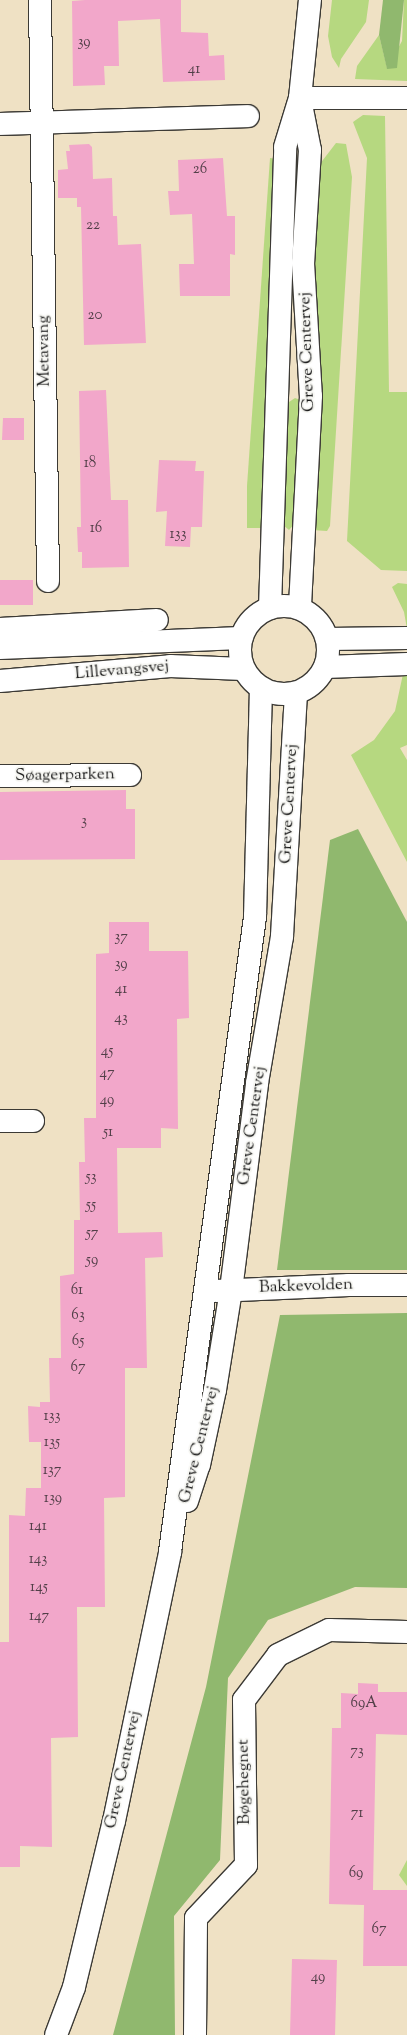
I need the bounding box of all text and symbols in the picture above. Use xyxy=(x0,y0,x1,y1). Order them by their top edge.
house number: 39 xyxy=(77,34,91,52)
house number: 41 xyxy=(188,61,200,79)
house number: 26 xyxy=(193,161,207,179)
house number: 22 xyxy=(86,217,100,235)
street label: Greve Centervej xyxy=(296,292,320,412)
house number: 20 xyxy=(88,307,102,325)
street label: Metavang xyxy=(34,315,56,387)
house number: 18 xyxy=(84,455,96,473)
house number: 16 xyxy=(90,520,102,538)
house number: 133 xyxy=(169,526,187,544)
street label: Lillevangsvej xyxy=(74,657,170,685)
street label: Greve Centervej xyxy=(277,744,303,864)
street label: Søagerparken xyxy=(15,765,115,787)
house number: 3 xyxy=(81,813,87,831)
house number: 37 xyxy=(114,929,128,947)
house number: 39 xyxy=(114,956,128,974)
house number: 41 xyxy=(115,981,127,999)
house number: 43 xyxy=(114,1010,128,1028)
house number: 45 xyxy=(101,1043,113,1061)
house number: 47 xyxy=(99,1065,115,1083)
street label: Greve Centervej xyxy=(235,1065,271,1187)
house number: 49 xyxy=(100,1092,114,1110)
house number: 51 xyxy=(103,1124,113,1142)
house number: 53 xyxy=(85,1169,97,1187)
house number: 55 xyxy=(86,1197,96,1215)
house number: 57 xyxy=(86,1225,98,1243)
house number: 59 xyxy=(86,1252,98,1270)
street label: Bakkevolden xyxy=(259,1275,353,1299)
house number: 61 xyxy=(71,1282,83,1300)
house number: 63 xyxy=(71,1307,85,1325)
house number: 65 xyxy=(72,1333,84,1351)
house number: 67 xyxy=(71,1359,85,1377)
street label: Greve Centervej xyxy=(176,1384,224,1506)
house number: 133 xyxy=(43,1408,61,1426)
house number: 135 xyxy=(44,1434,60,1452)
house number: 137 xyxy=(43,1462,61,1480)
house number: 139 xyxy=(44,1490,62,1508)
house number: 141 xyxy=(29,1518,47,1536)
house number: 143 xyxy=(29,1551,47,1569)
house number: 145 xyxy=(30,1579,48,1597)
house number: 147 xyxy=(29,1608,49,1626)
house number: 69A xyxy=(351,1695,377,1713)
street label: Greve Centervej xyxy=(102,1709,146,1831)
street label: Bøgehegnet xyxy=(234,1739,256,1825)
house number: 73 xyxy=(350,1743,364,1761)
house number: 71 xyxy=(351,1805,363,1823)
house number: 69 xyxy=(349,1865,363,1883)
house number: 67 xyxy=(372,1921,386,1939)
house number: 49 xyxy=(311,1969,325,1987)

